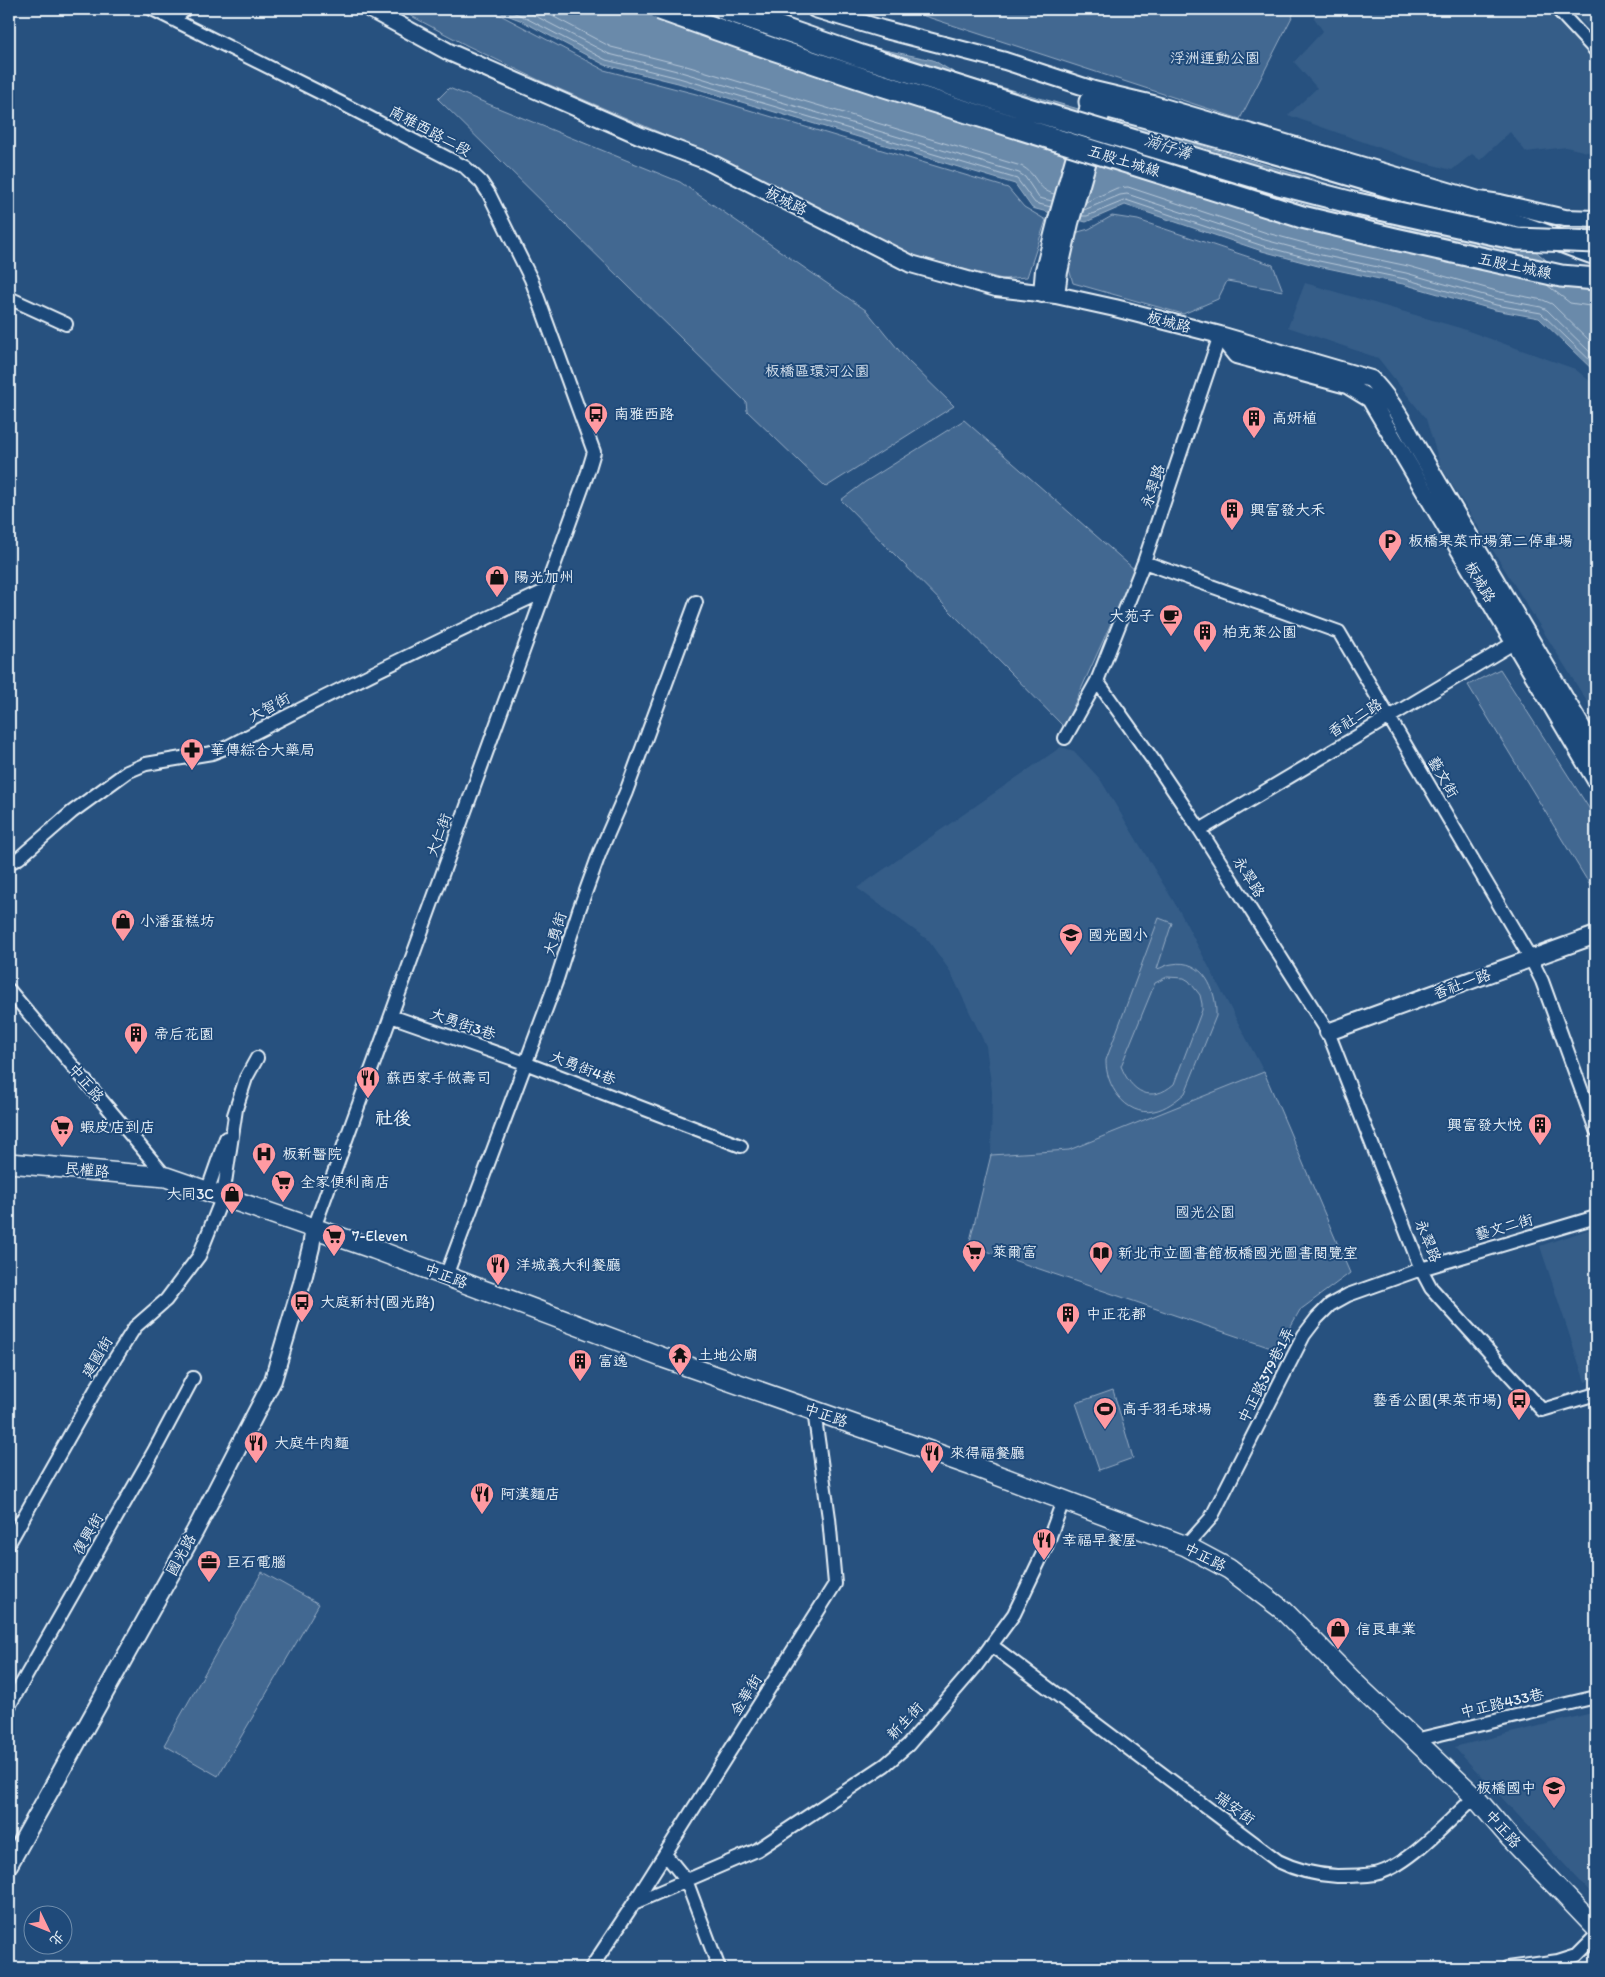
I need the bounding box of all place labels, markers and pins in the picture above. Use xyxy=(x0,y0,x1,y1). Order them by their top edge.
bus stop icon: 南雅西路 xyxy=(583,401,609,435)
place label: 南雅西路 xyxy=(614,405,674,423)
building icon: 高妍植 xyxy=(1241,405,1267,439)
place label: 高妍植 xyxy=(1272,409,1317,427)
building icon: 興富發大禾 xyxy=(1219,497,1245,531)
place label: 興富發大禾 xyxy=(1250,501,1325,519)
parking icon: 板橋果菜市場第二停車場 xyxy=(1377,528,1403,562)
place label: 板橋果菜市場第二停車場 xyxy=(1408,532,1573,550)
shop icon: 陽光加州 xyxy=(484,564,510,598)
place label: 陽光加州 xyxy=(514,568,574,586)
cafe icon: 大苑子 xyxy=(1158,603,1184,637)
place label: 大苑子 xyxy=(1109,607,1154,625)
building icon: 柏克萊公園 xyxy=(1192,619,1218,653)
place label: 柏克萊公園 xyxy=(1222,623,1297,641)
pharmacy icon: 華傳綜合大藥局 xyxy=(179,737,205,771)
place label: 華傳綜合大藥局 xyxy=(210,741,315,759)
shop icon: 小潘蛋糕坊 xyxy=(110,908,136,942)
place label: 小潘蛋糕坊 xyxy=(140,912,215,930)
school or university icon: 國光國小 xyxy=(1058,922,1084,956)
place label: 國光國小 xyxy=(1088,926,1148,944)
building icon: 帝后花園 xyxy=(123,1021,149,1055)
place label: 帝后花園 xyxy=(154,1025,214,1043)
restaurant icon: 蘇西家手做壽司 xyxy=(355,1065,381,1099)
place label: 蘇西家手做壽司 xyxy=(386,1069,491,1087)
building icon: 興富發大悦 xyxy=(1527,1112,1553,1146)
supermarket icon: 蝦皮店到店 xyxy=(49,1114,75,1148)
place label: 興富發大悦 xyxy=(1447,1116,1522,1134)
place label: 蝦皮店到店 xyxy=(80,1118,155,1136)
hospital icon: 板新醫院 xyxy=(251,1141,277,1175)
place label: 板新醫院 xyxy=(282,1145,342,1163)
supermarket icon: 全家便利商店 xyxy=(270,1169,296,1203)
place label: 全家便利商店 xyxy=(300,1173,390,1191)
shop icon: 大同3C xyxy=(219,1181,245,1215)
place label: 大同3C xyxy=(166,1185,214,1203)
supermarket icon: 7-Eleven xyxy=(321,1223,347,1257)
place label: 7-Eleven xyxy=(352,1227,408,1245)
supermarket icon: 萊爾富 xyxy=(961,1239,987,1273)
library icon: 新北市立圖書館板橋國光圖書閱覽室 xyxy=(1088,1240,1114,1274)
place label: 萊爾富 xyxy=(992,1243,1037,1261)
place label: 新北市立圖書館板橋國光圖書閱覽室 xyxy=(1118,1244,1358,1262)
restaurant icon: 洋城義大利餐廳 xyxy=(485,1252,511,1286)
place label: 洋城義大利餐廳 xyxy=(516,1256,621,1274)
bus stop icon: 大庭新村(國光路) xyxy=(289,1289,315,1323)
place label: 大庭新村(國光路) xyxy=(320,1293,435,1311)
building icon: 中正花都 xyxy=(1055,1301,1081,1335)
place label: 中正花都 xyxy=(1086,1305,1146,1323)
temple icon: 土地公廟 xyxy=(667,1342,693,1376)
place label: 土地公廟 xyxy=(698,1346,758,1364)
building icon: 富逸 xyxy=(567,1348,593,1382)
place label: 富逸 xyxy=(598,1352,628,1370)
bus stop icon: 藝香公園(果菜市場) xyxy=(1506,1387,1532,1421)
place label: 藝香公園(果菜市場) xyxy=(1372,1391,1502,1409)
sports icon: 高手羽毛球場 xyxy=(1092,1396,1118,1430)
place label: 高手羽毛球場 xyxy=(1122,1400,1212,1418)
restaurant icon: 大庭牛肉麵 xyxy=(243,1430,269,1464)
place label: 大庭牛肉麵 xyxy=(274,1434,349,1452)
restaurant icon: 來得福餐廳 xyxy=(919,1440,945,1474)
place label: 來得福餐廳 xyxy=(950,1444,1025,1462)
restaurant icon: 阿漢麵店 xyxy=(469,1481,495,1515)
place label: 阿漢麵店 xyxy=(500,1485,560,1503)
restaurant icon: 幸福早餐屋 xyxy=(1031,1527,1057,1561)
place label: 幸福早餐屋 xyxy=(1062,1531,1137,1549)
office icon: 巨石電腦 xyxy=(196,1549,222,1583)
place label: 巨石電腦 xyxy=(226,1553,286,1571)
shop icon: 信良車業 xyxy=(1325,1616,1351,1650)
place label: 信良車業 xyxy=(1356,1620,1416,1638)
school or university icon: 板橋國中 xyxy=(1541,1775,1567,1809)
place label: 板橋國中 xyxy=(1476,1779,1536,1797)

